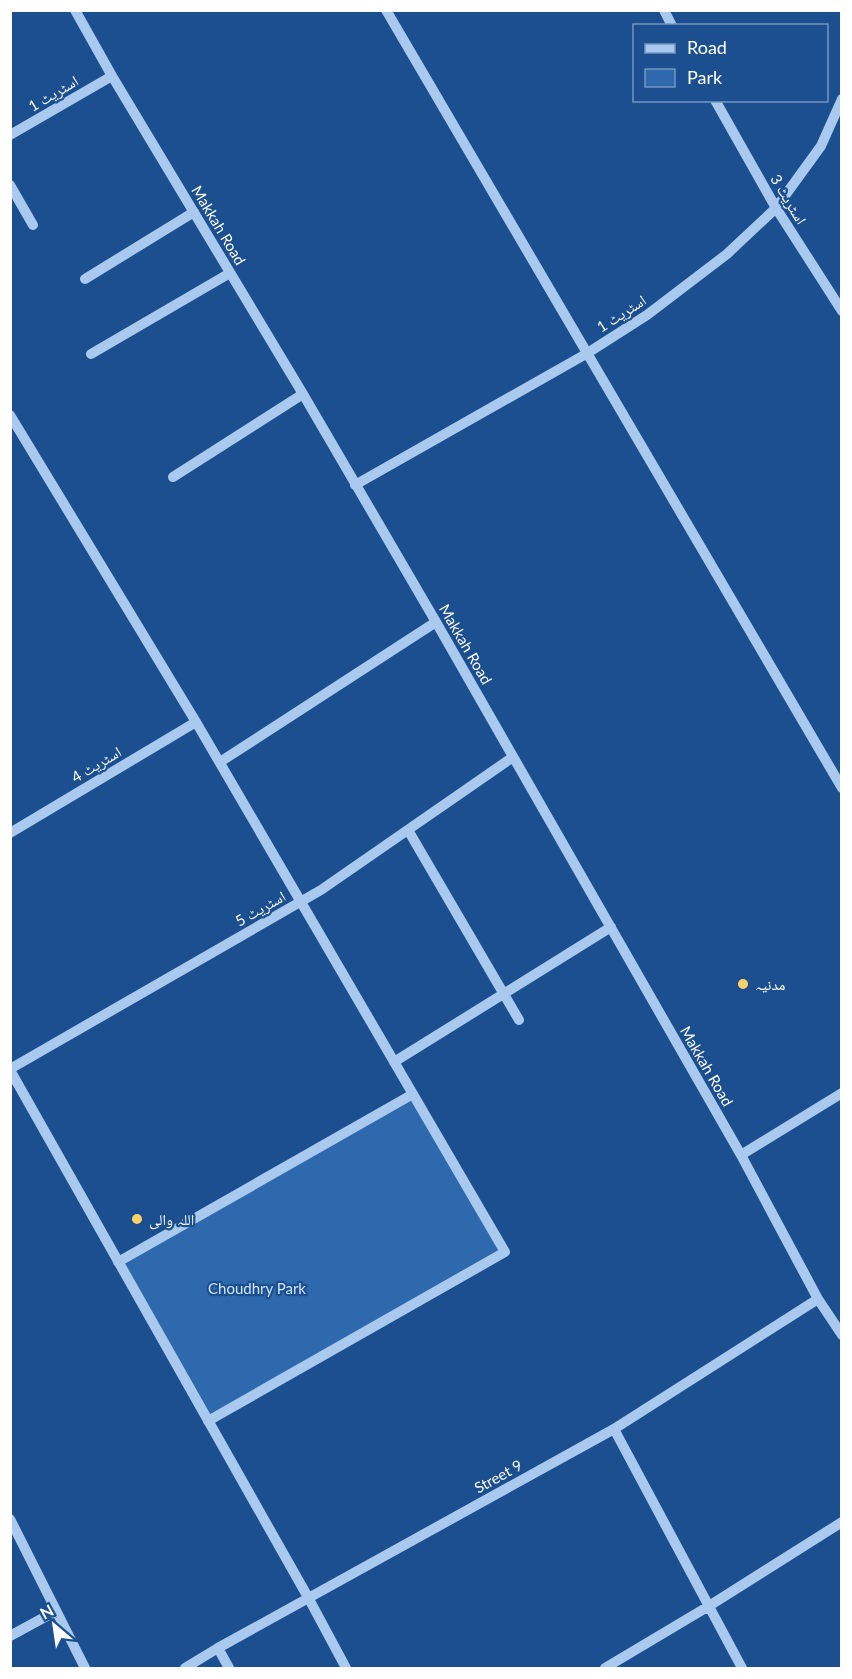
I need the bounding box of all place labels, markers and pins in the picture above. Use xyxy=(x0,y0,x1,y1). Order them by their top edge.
place label: مدنیہ xyxy=(755,975,786,993)
marker: مدنیہ xyxy=(736,977,750,991)
place label: اللہ والی xyxy=(149,1210,194,1230)
marker: اللہ والی xyxy=(130,1212,144,1226)

